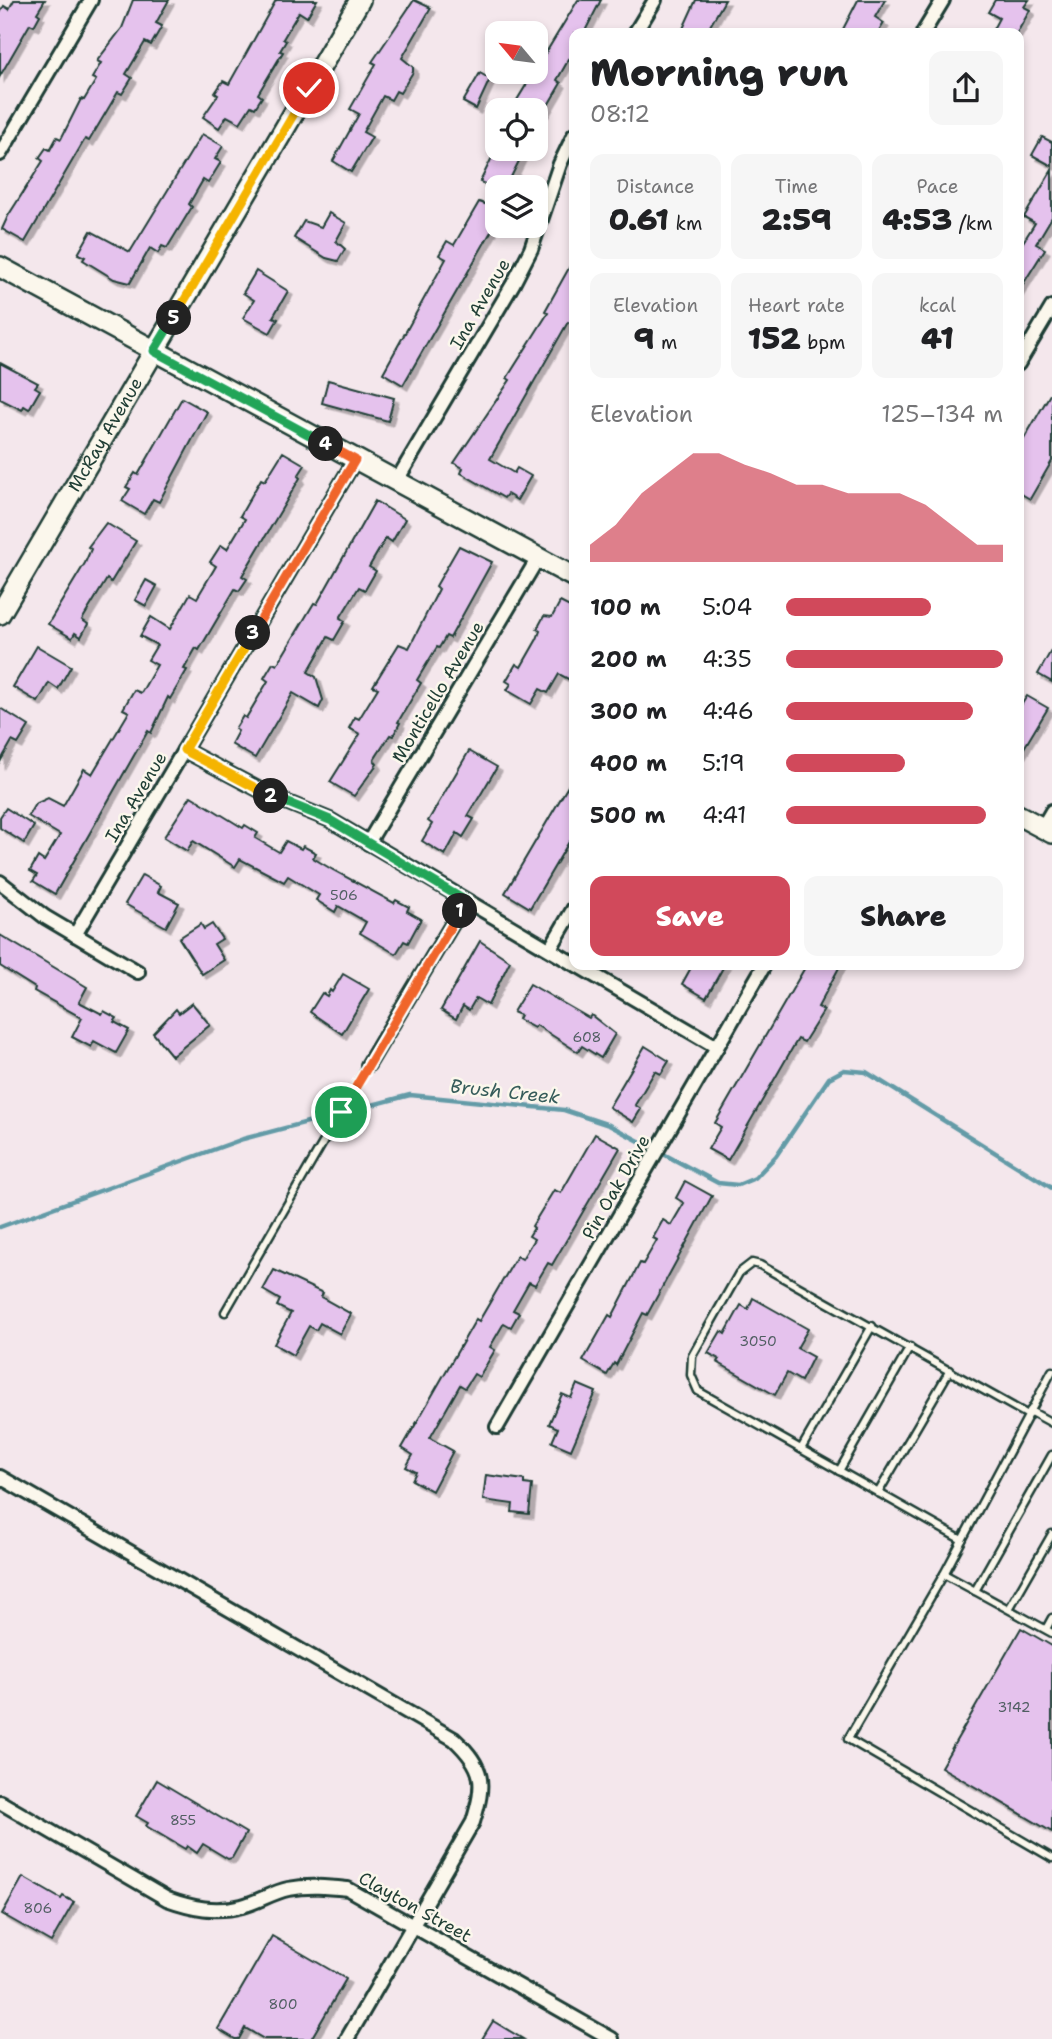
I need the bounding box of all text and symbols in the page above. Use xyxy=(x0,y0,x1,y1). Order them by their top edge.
north arrow xyxy=(485,21,548,84)
map controls xyxy=(485,21,548,238)
text: Morning run xyxy=(590,47,848,98)
button: share xyxy=(929,51,1003,125)
pin xyxy=(279,58,339,118)
icon: check xyxy=(290,69,328,107)
button: locate xyxy=(485,98,548,161)
text: 08:12 xyxy=(590,99,650,129)
text: Distance xyxy=(617,174,694,199)
text: Time xyxy=(775,174,818,199)
text: Pace xyxy=(917,174,958,199)
button: layers xyxy=(485,175,548,238)
text: 0.61 xyxy=(609,199,669,240)
text: 2:59 xyxy=(761,199,832,240)
text: 4:53 xyxy=(882,199,952,240)
text: km xyxy=(669,211,702,236)
text: /km xyxy=(952,211,993,236)
street label: Ina Avenue xyxy=(444,254,516,354)
text: Elevation xyxy=(613,293,698,318)
text: Heart rate xyxy=(748,293,845,318)
text: kcal xyxy=(919,293,956,318)
pin: 5 xyxy=(156,300,192,336)
text: 5 xyxy=(168,305,179,330)
text: 9 xyxy=(634,318,655,359)
text: 152 xyxy=(748,318,801,359)
text: 41 xyxy=(921,318,954,359)
text: m xyxy=(655,330,677,355)
text: bpm xyxy=(801,330,845,355)
street label: McRay Avenue xyxy=(62,373,148,496)
text: Elevation xyxy=(590,399,693,429)
text: 125–134 m xyxy=(881,399,1003,429)
pin: 4 xyxy=(308,426,344,462)
text: 4 xyxy=(319,431,332,456)
text: 100 m xyxy=(590,592,661,622)
text: 5:04 xyxy=(702,592,752,622)
pin: 3 xyxy=(236,616,270,650)
street label: Monticello Avenue xyxy=(386,617,490,767)
text: 3 xyxy=(246,620,259,645)
text: 200 m xyxy=(590,644,667,674)
text: 4:35 xyxy=(702,644,752,674)
text: 300 m xyxy=(590,696,667,726)
text: 4:46 xyxy=(702,696,754,726)
street label: Ina Avenue xyxy=(100,747,172,847)
text: 400 m xyxy=(590,748,667,778)
text: 5:19 xyxy=(702,748,745,778)
pin: 2 xyxy=(254,778,288,814)
text: 2 xyxy=(264,783,277,808)
text: 500 m xyxy=(590,800,665,830)
text: 4:41 xyxy=(702,800,747,830)
button: Save xyxy=(590,876,790,956)
button: Share xyxy=(804,876,1003,956)
house number: 506 xyxy=(330,886,358,904)
pin: 1 xyxy=(442,894,477,928)
text: 1 xyxy=(455,898,464,923)
house number: 608 xyxy=(573,1028,601,1046)
water label: Brush Creek xyxy=(449,1073,561,1110)
pin xyxy=(311,1082,371,1142)
icon: arrive xyxy=(322,1093,360,1131)
street label: Pin Oak Drive xyxy=(576,1130,656,1244)
house number: 3050 xyxy=(739,1332,777,1350)
house number: 3142 xyxy=(998,1698,1030,1716)
house number: 855 xyxy=(170,1811,196,1829)
street label: Clayton Street xyxy=(354,1866,476,1948)
house number: 806 xyxy=(24,1899,52,1917)
house number: 800 xyxy=(268,1995,298,2013)

